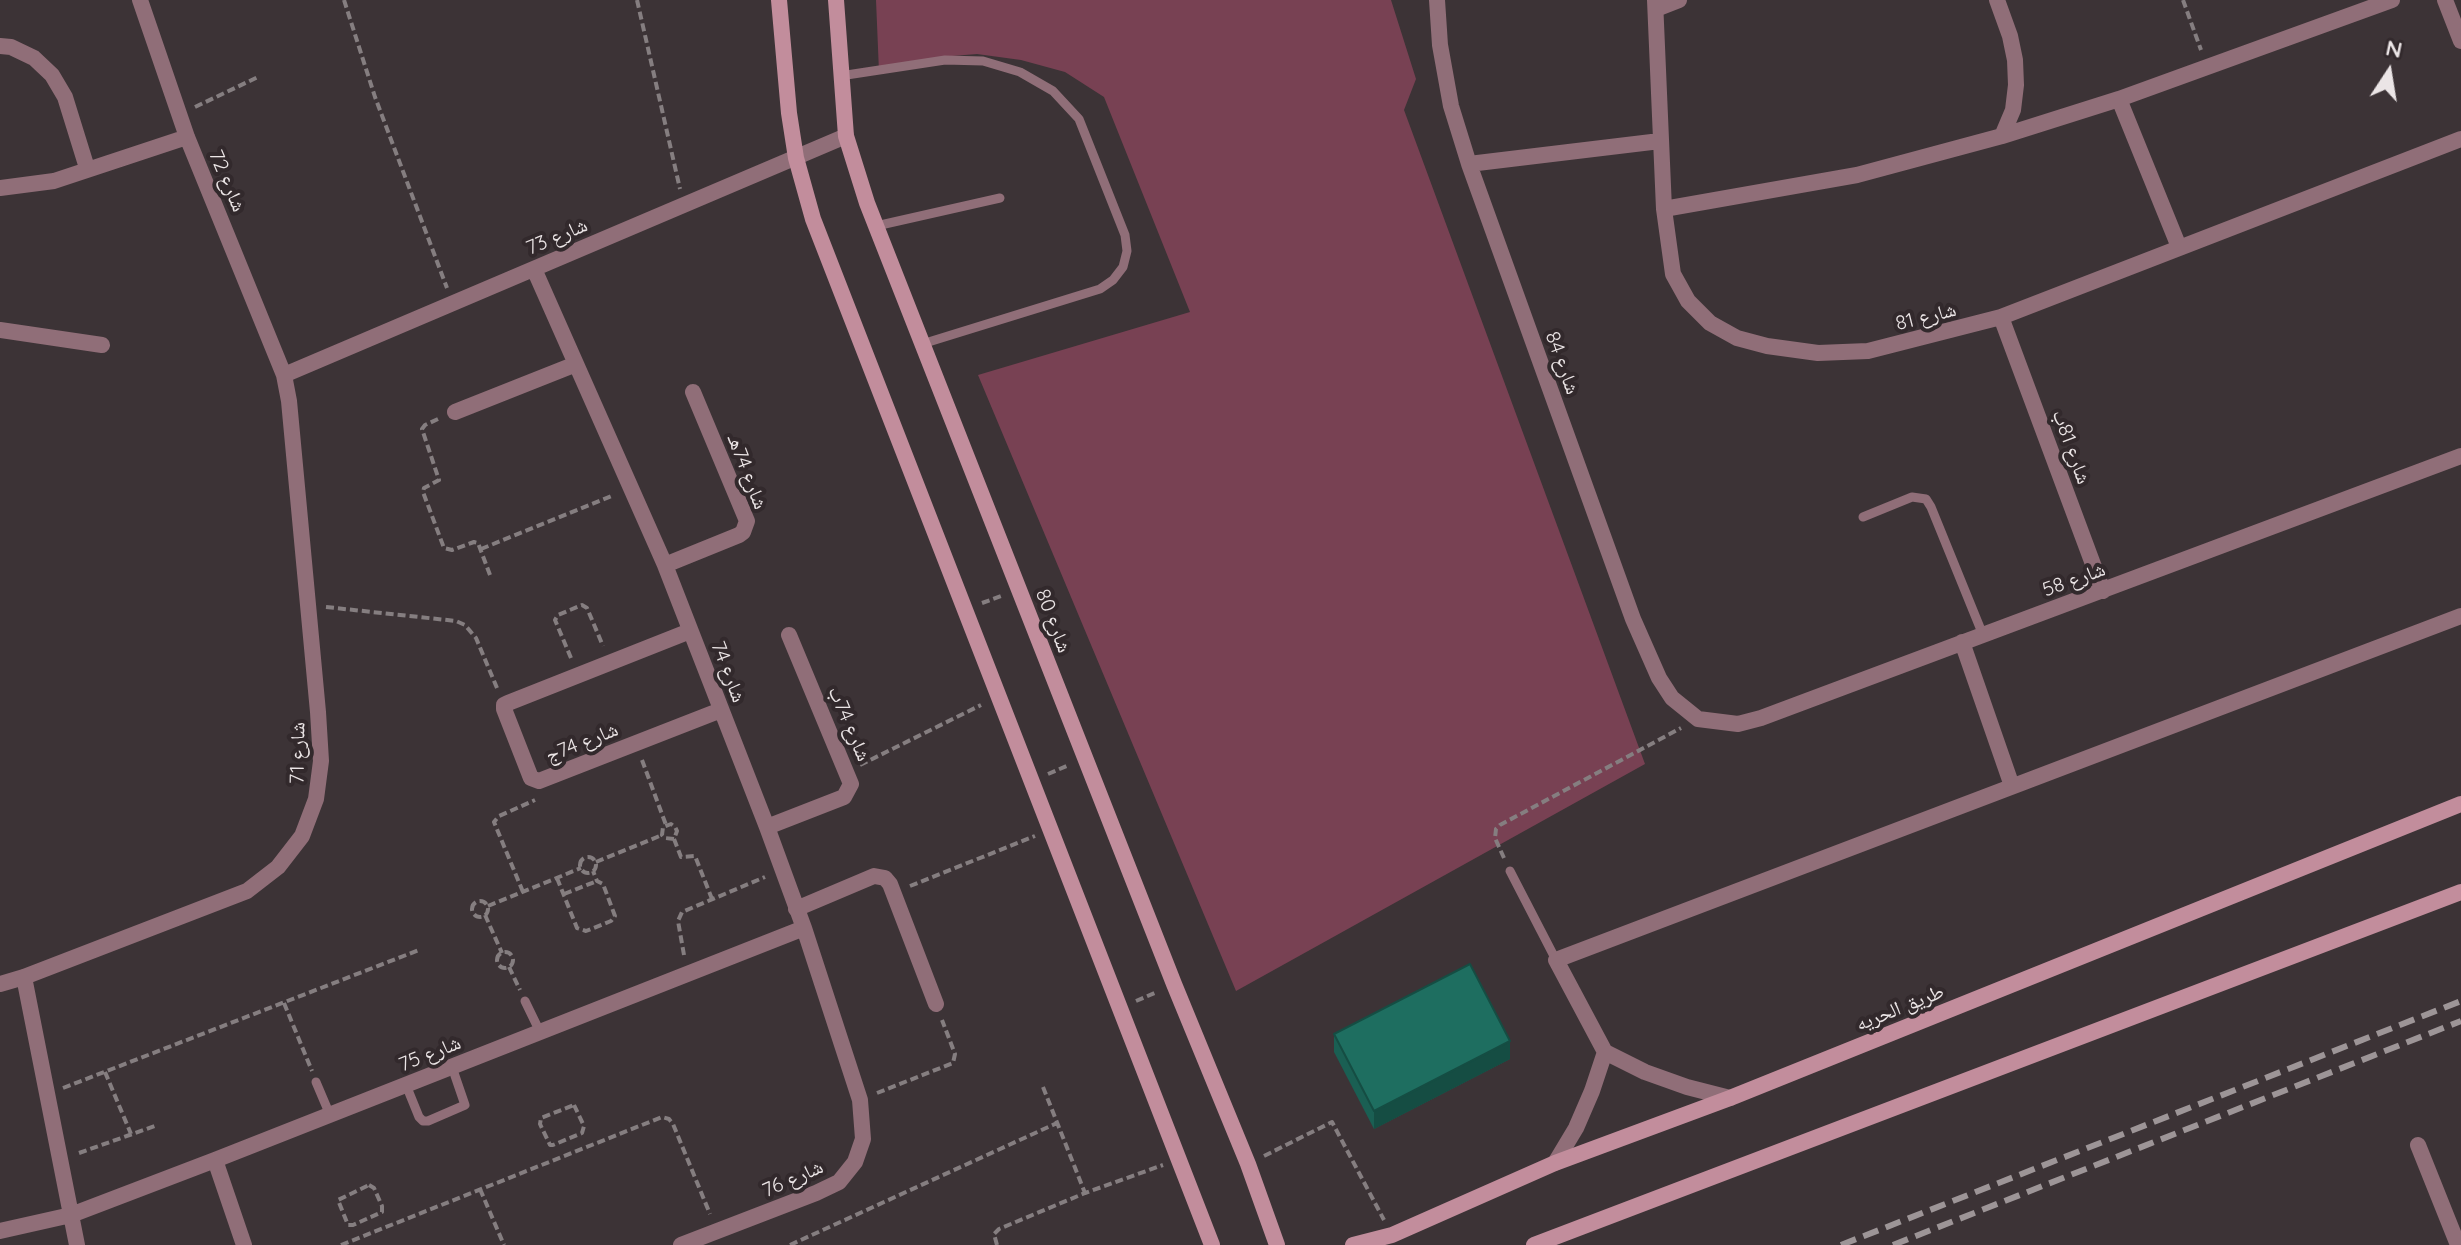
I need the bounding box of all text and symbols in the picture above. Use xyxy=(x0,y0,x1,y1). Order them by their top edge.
north arrow xyxy=(2349,32,2429,112)
text: N xyxy=(2383,33,2405,64)
street label: شارع 72 xyxy=(203,146,251,216)
street label: شارع 73 xyxy=(523,213,591,261)
street label: شارع 81 xyxy=(1893,298,1959,336)
street label: شارع 84 xyxy=(1540,328,1584,398)
street label: شارع 81ب xyxy=(2047,407,2095,487)
street label: شارع 74هـ xyxy=(722,431,772,513)
street label: شارع 58 xyxy=(2039,558,2109,602)
street label: شارع 80 xyxy=(1030,586,1076,656)
street label: شارع 74 xyxy=(705,638,751,706)
street label: شارع 74ب xyxy=(823,683,875,765)
street label: شارع 74ج xyxy=(542,718,622,768)
street label: شارع 71 xyxy=(285,722,311,784)
street label: طريق الحريه xyxy=(1853,980,1947,1036)
street label: شارع 75 xyxy=(396,1031,464,1077)
street label: شارع 76 xyxy=(759,1155,827,1203)

